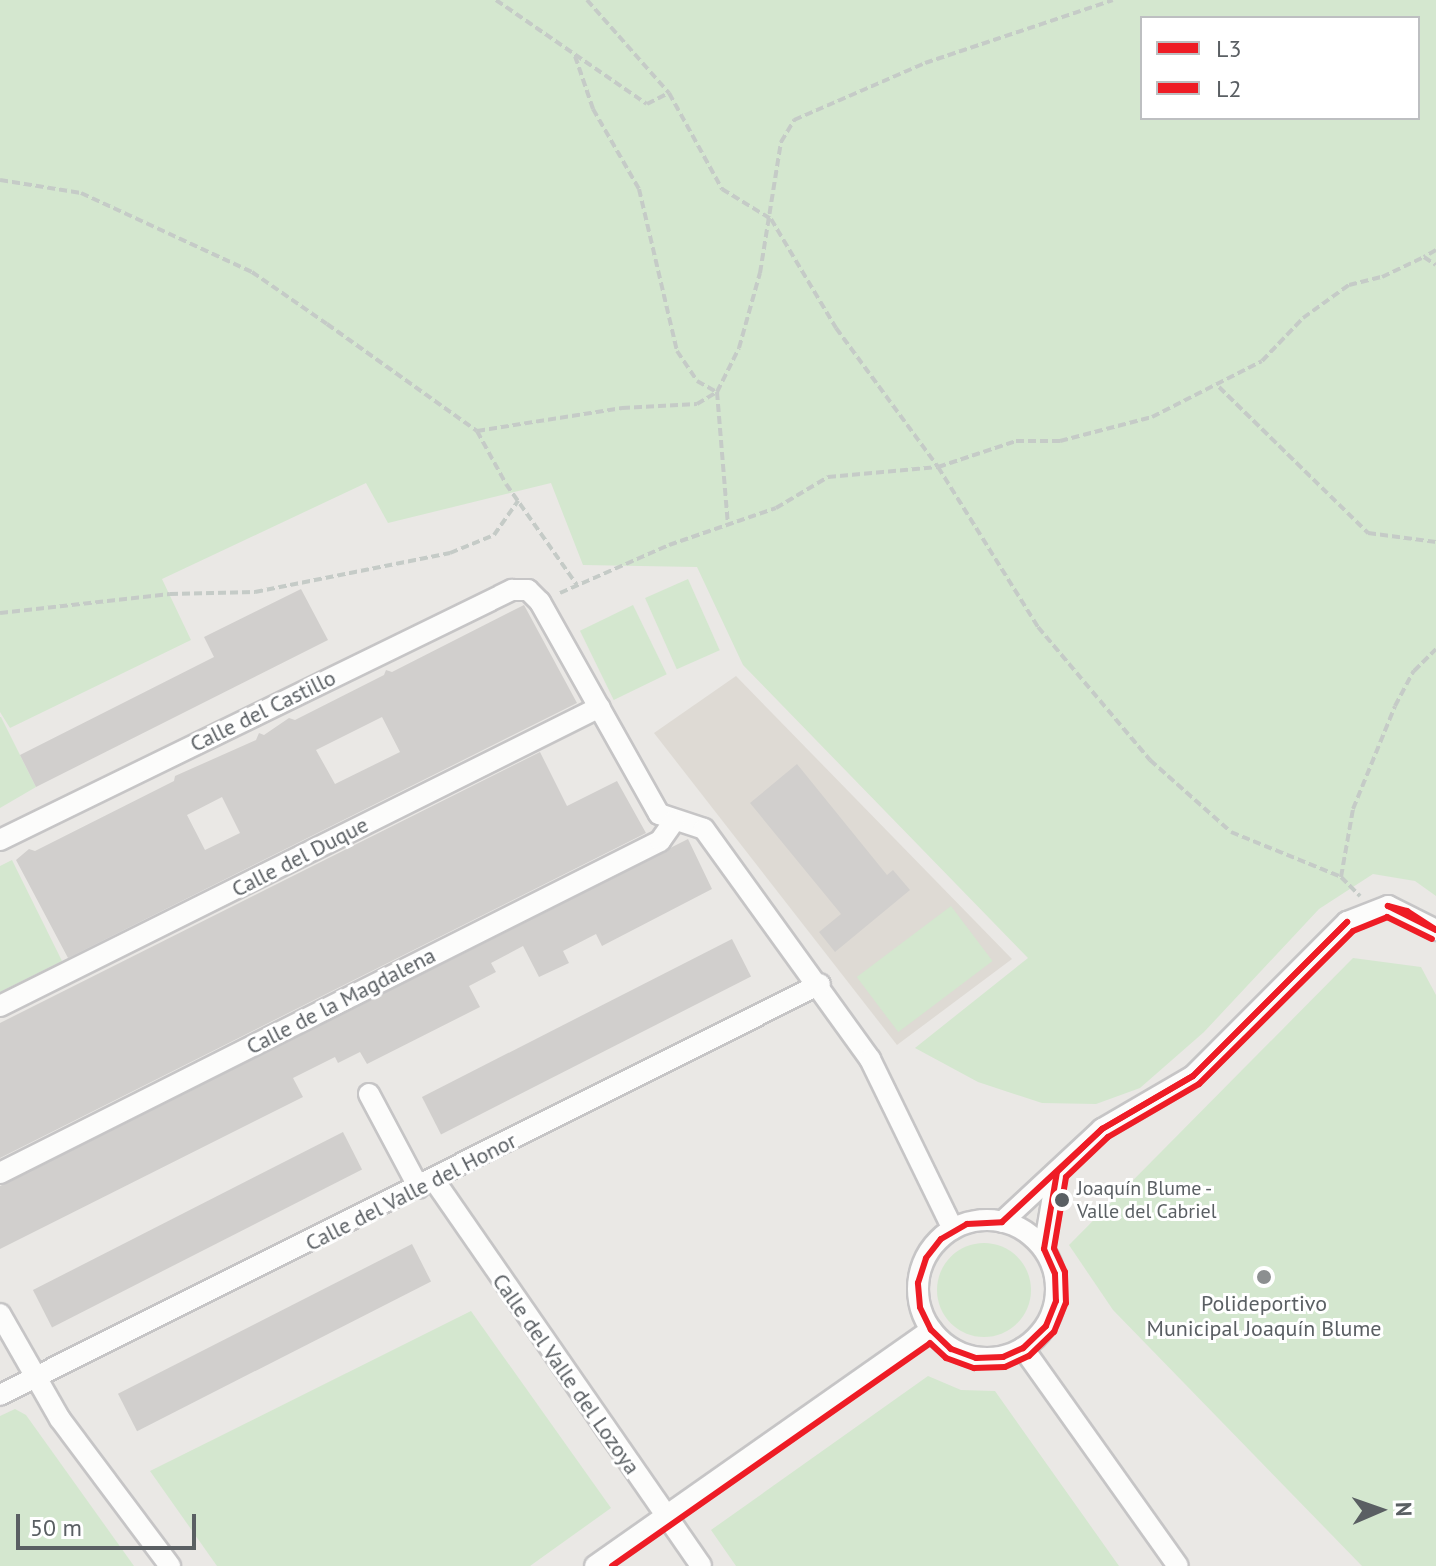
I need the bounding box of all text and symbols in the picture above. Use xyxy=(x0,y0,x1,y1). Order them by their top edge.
legend xyxy=(1140,16,1420,120)
text: L3 xyxy=(1216,33,1242,64)
text: L2 xyxy=(1216,73,1242,104)
street label: Calle del Castillo xyxy=(186,664,340,758)
street label: Calle del Duque xyxy=(227,811,373,903)
street label: Calle de la Magdalena xyxy=(242,942,440,1060)
street label: Calle del Valle del Honor xyxy=(301,1127,521,1257)
place label: Joaquín Blume - Valle del Cabriel xyxy=(1077,1176,1217,1223)
marker: Joaquín Blume - Valle del Cabriel xyxy=(1054,1192,1070,1208)
street label: Calle del Valle del Lozoya xyxy=(486,1268,646,1480)
marker: Polideportivo Municipal Joaquín Blume xyxy=(1255,1268,1273,1286)
place label: Polideportivo Municipal Joaquín Blume xyxy=(1147,1290,1381,1342)
north arrow xyxy=(1340,1470,1420,1550)
scale bar xyxy=(20,1498,200,1548)
text: N xyxy=(1390,1501,1418,1517)
text: 50 m xyxy=(30,1512,82,1543)

